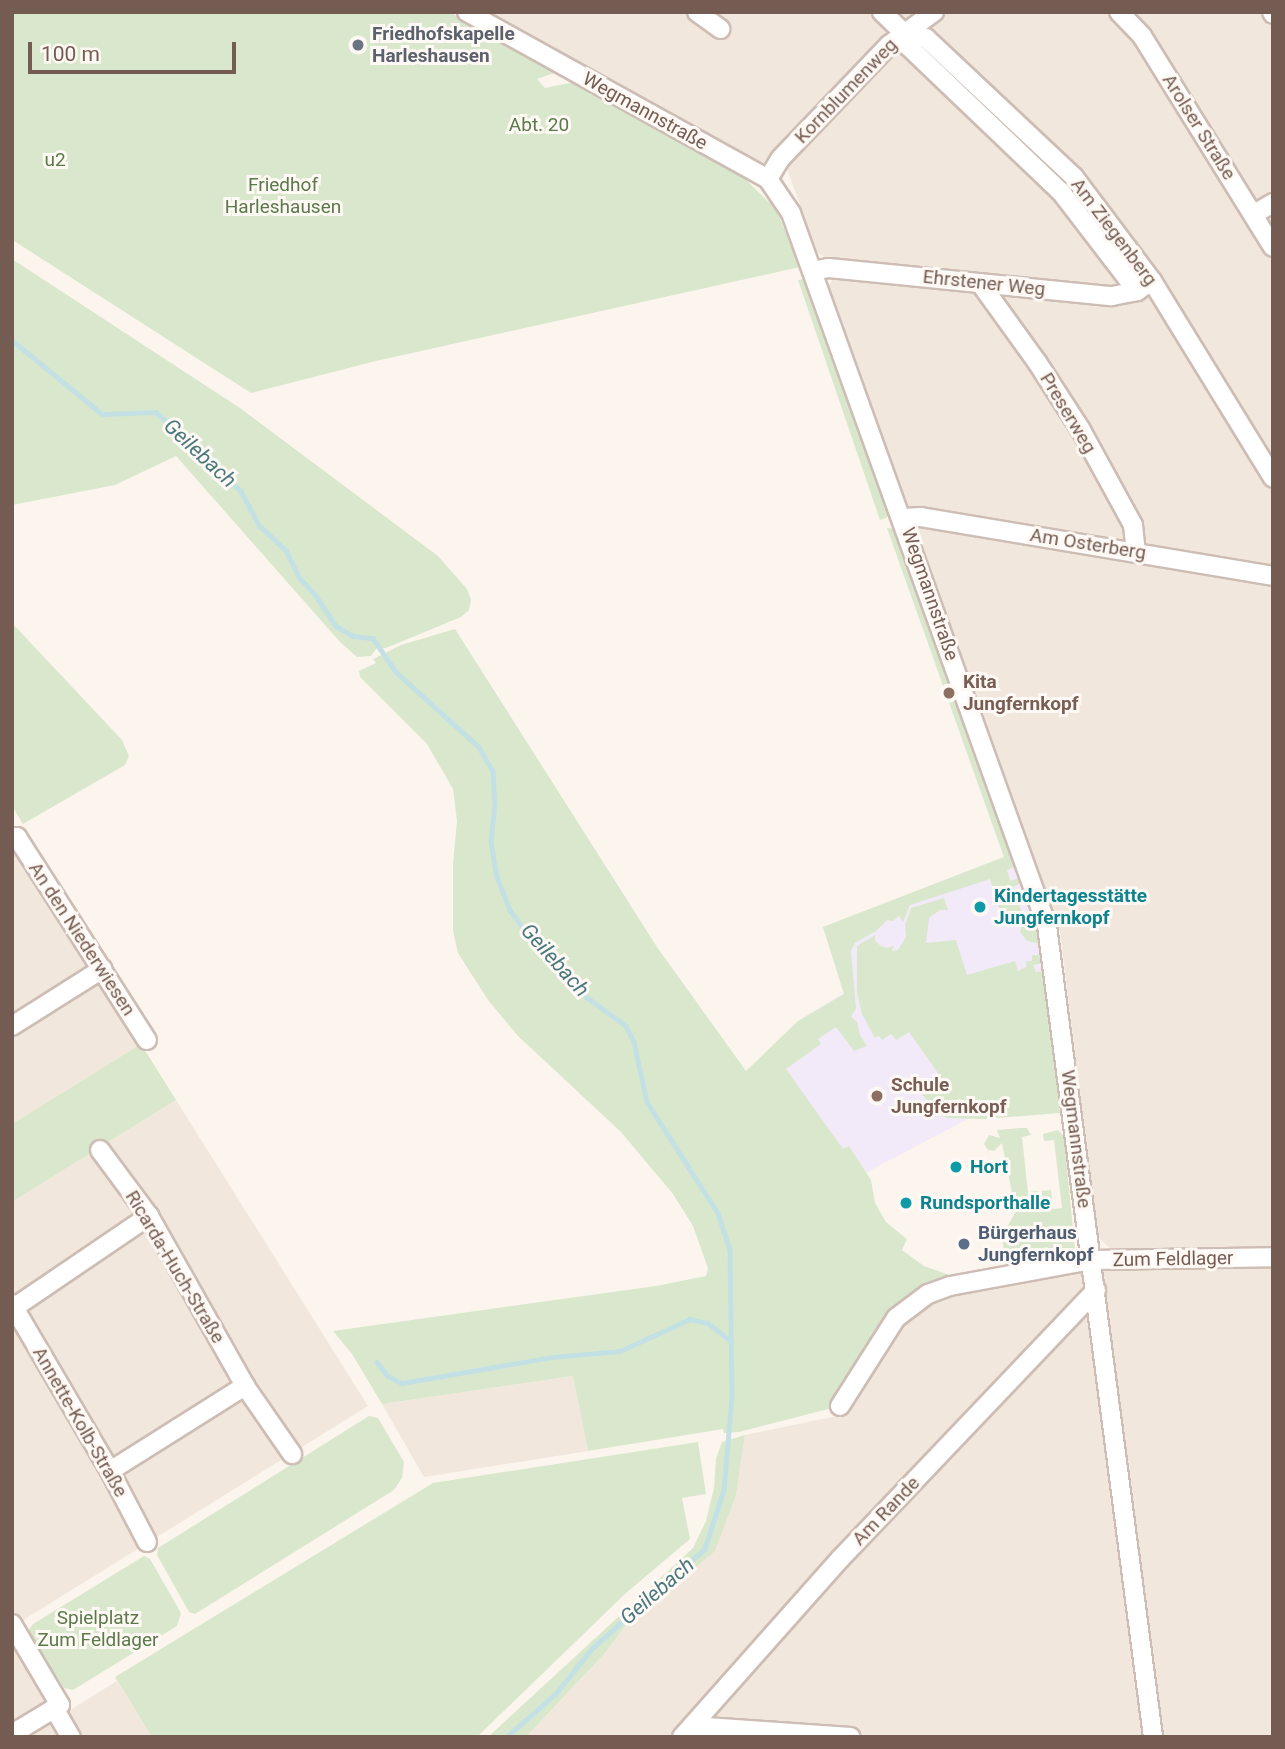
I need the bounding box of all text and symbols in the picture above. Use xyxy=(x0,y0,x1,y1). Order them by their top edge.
place label: Friedhofskapelle Harleshausen xyxy=(372,23,515,67)
scale bar xyxy=(32,28,240,72)
street label: Kornblumenweg xyxy=(790,34,902,148)
marker: Friedhofskapelle Harleshausen xyxy=(350,37,366,53)
text: 100 m xyxy=(41,42,100,66)
street label: Wegmannstraße xyxy=(579,67,711,155)
street label: Arolser Straße xyxy=(1157,70,1241,184)
park label: Abt. 20 xyxy=(509,114,569,136)
park label: u2 xyxy=(44,149,66,171)
park label: Friedhof Harleshausen xyxy=(225,174,341,218)
street label: Am Ziegenberg xyxy=(1066,174,1162,290)
street label: Ehrstener Weg xyxy=(922,265,1046,301)
street label: Preserweg xyxy=(1035,369,1101,457)
water label: Geilebach xyxy=(159,413,241,493)
street label: Am Osterberg xyxy=(1028,524,1148,564)
street label: Wegmannstraße xyxy=(897,525,963,663)
place label: Kita Jungfernkopf xyxy=(963,671,1079,715)
marker: Kita Jungfernkopf xyxy=(941,685,957,701)
street label: An den Niederwiesen xyxy=(24,858,140,1020)
place label: Kindertagesstätte Jungfernkopf xyxy=(994,885,1147,929)
marker: Kindertagesstätte Jungfernkopf xyxy=(972,899,988,915)
water label: Geilebach xyxy=(516,918,594,1002)
street label: Wegmannstraße xyxy=(1056,1069,1096,1209)
place label: Schule Jungfernkopf xyxy=(891,1074,1007,1118)
marker: Schule Jungfernkopf xyxy=(869,1088,885,1104)
place label: Hort xyxy=(970,1156,1008,1178)
marker: Hort xyxy=(948,1159,964,1175)
street label: Ricarda-Huch-Straße xyxy=(120,1186,230,1348)
place label: Rundsporthalle xyxy=(920,1192,1050,1214)
marker: Rundsporthalle xyxy=(898,1195,914,1211)
place label: Bürgerhaus Jungfernkopf xyxy=(978,1222,1094,1266)
marker: Bürgerhaus Jungfernkopf xyxy=(956,1236,972,1252)
street label: Zum Feldlager xyxy=(1112,1247,1234,1271)
street label: Annette-Kolb-Straße xyxy=(28,1343,132,1501)
street label: Am Rande xyxy=(848,1472,924,1550)
water label: Geilebach xyxy=(615,1552,699,1630)
park label: Spielplatz Zum Feldlager xyxy=(38,1607,158,1651)

